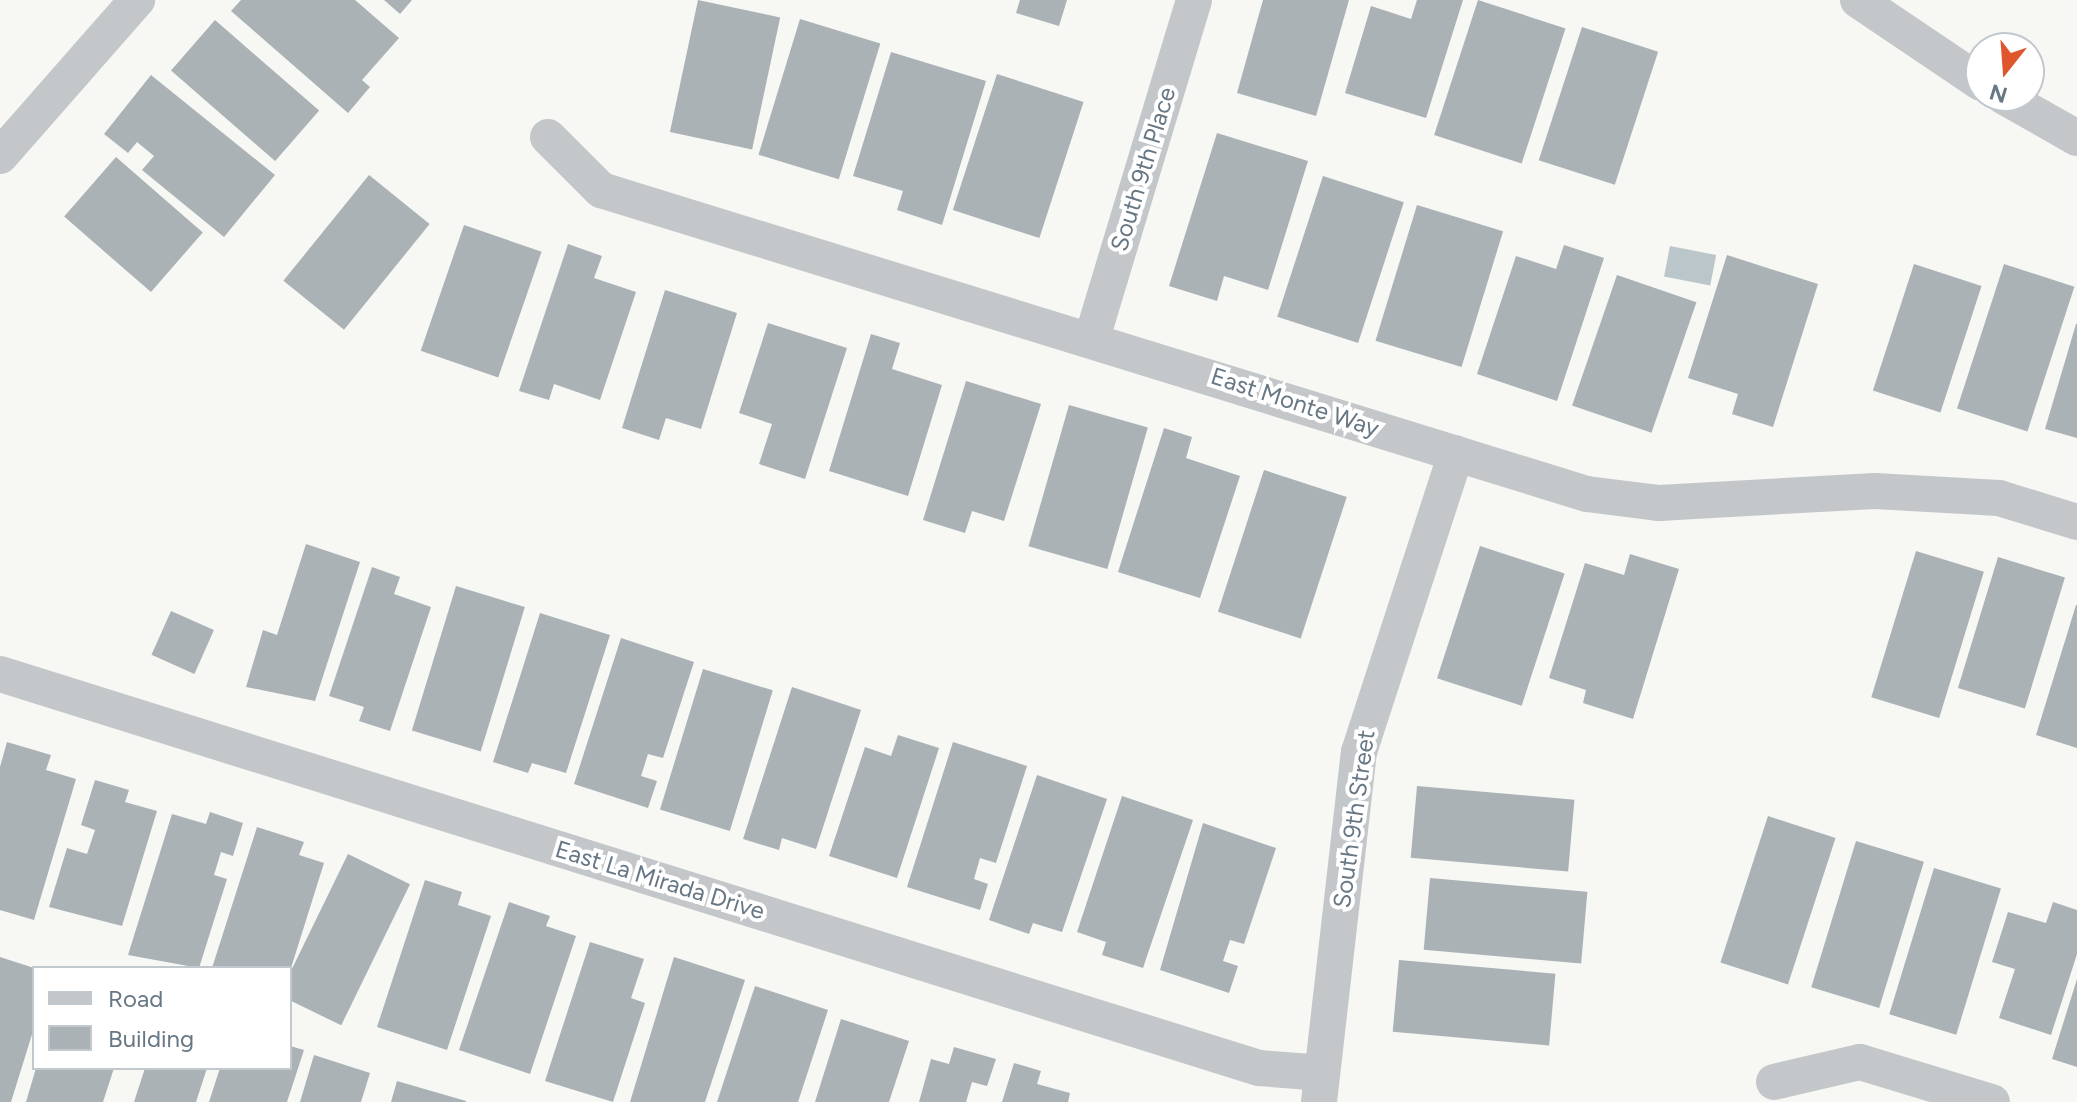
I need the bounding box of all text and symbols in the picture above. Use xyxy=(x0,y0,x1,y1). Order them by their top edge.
north arrow xyxy=(1965,32,2045,112)
text: N xyxy=(1986,78,2011,109)
street label: South 9th Place xyxy=(1104,84,1182,254)
street label: East Monte Way xyxy=(1207,361,1383,443)
street label: South 9th Street xyxy=(1327,728,1381,910)
street label: East La Mirada Drive xyxy=(552,834,768,926)
legend xyxy=(32,966,292,1070)
text: Road xyxy=(108,984,163,1013)
text: Building xyxy=(108,1024,194,1053)

